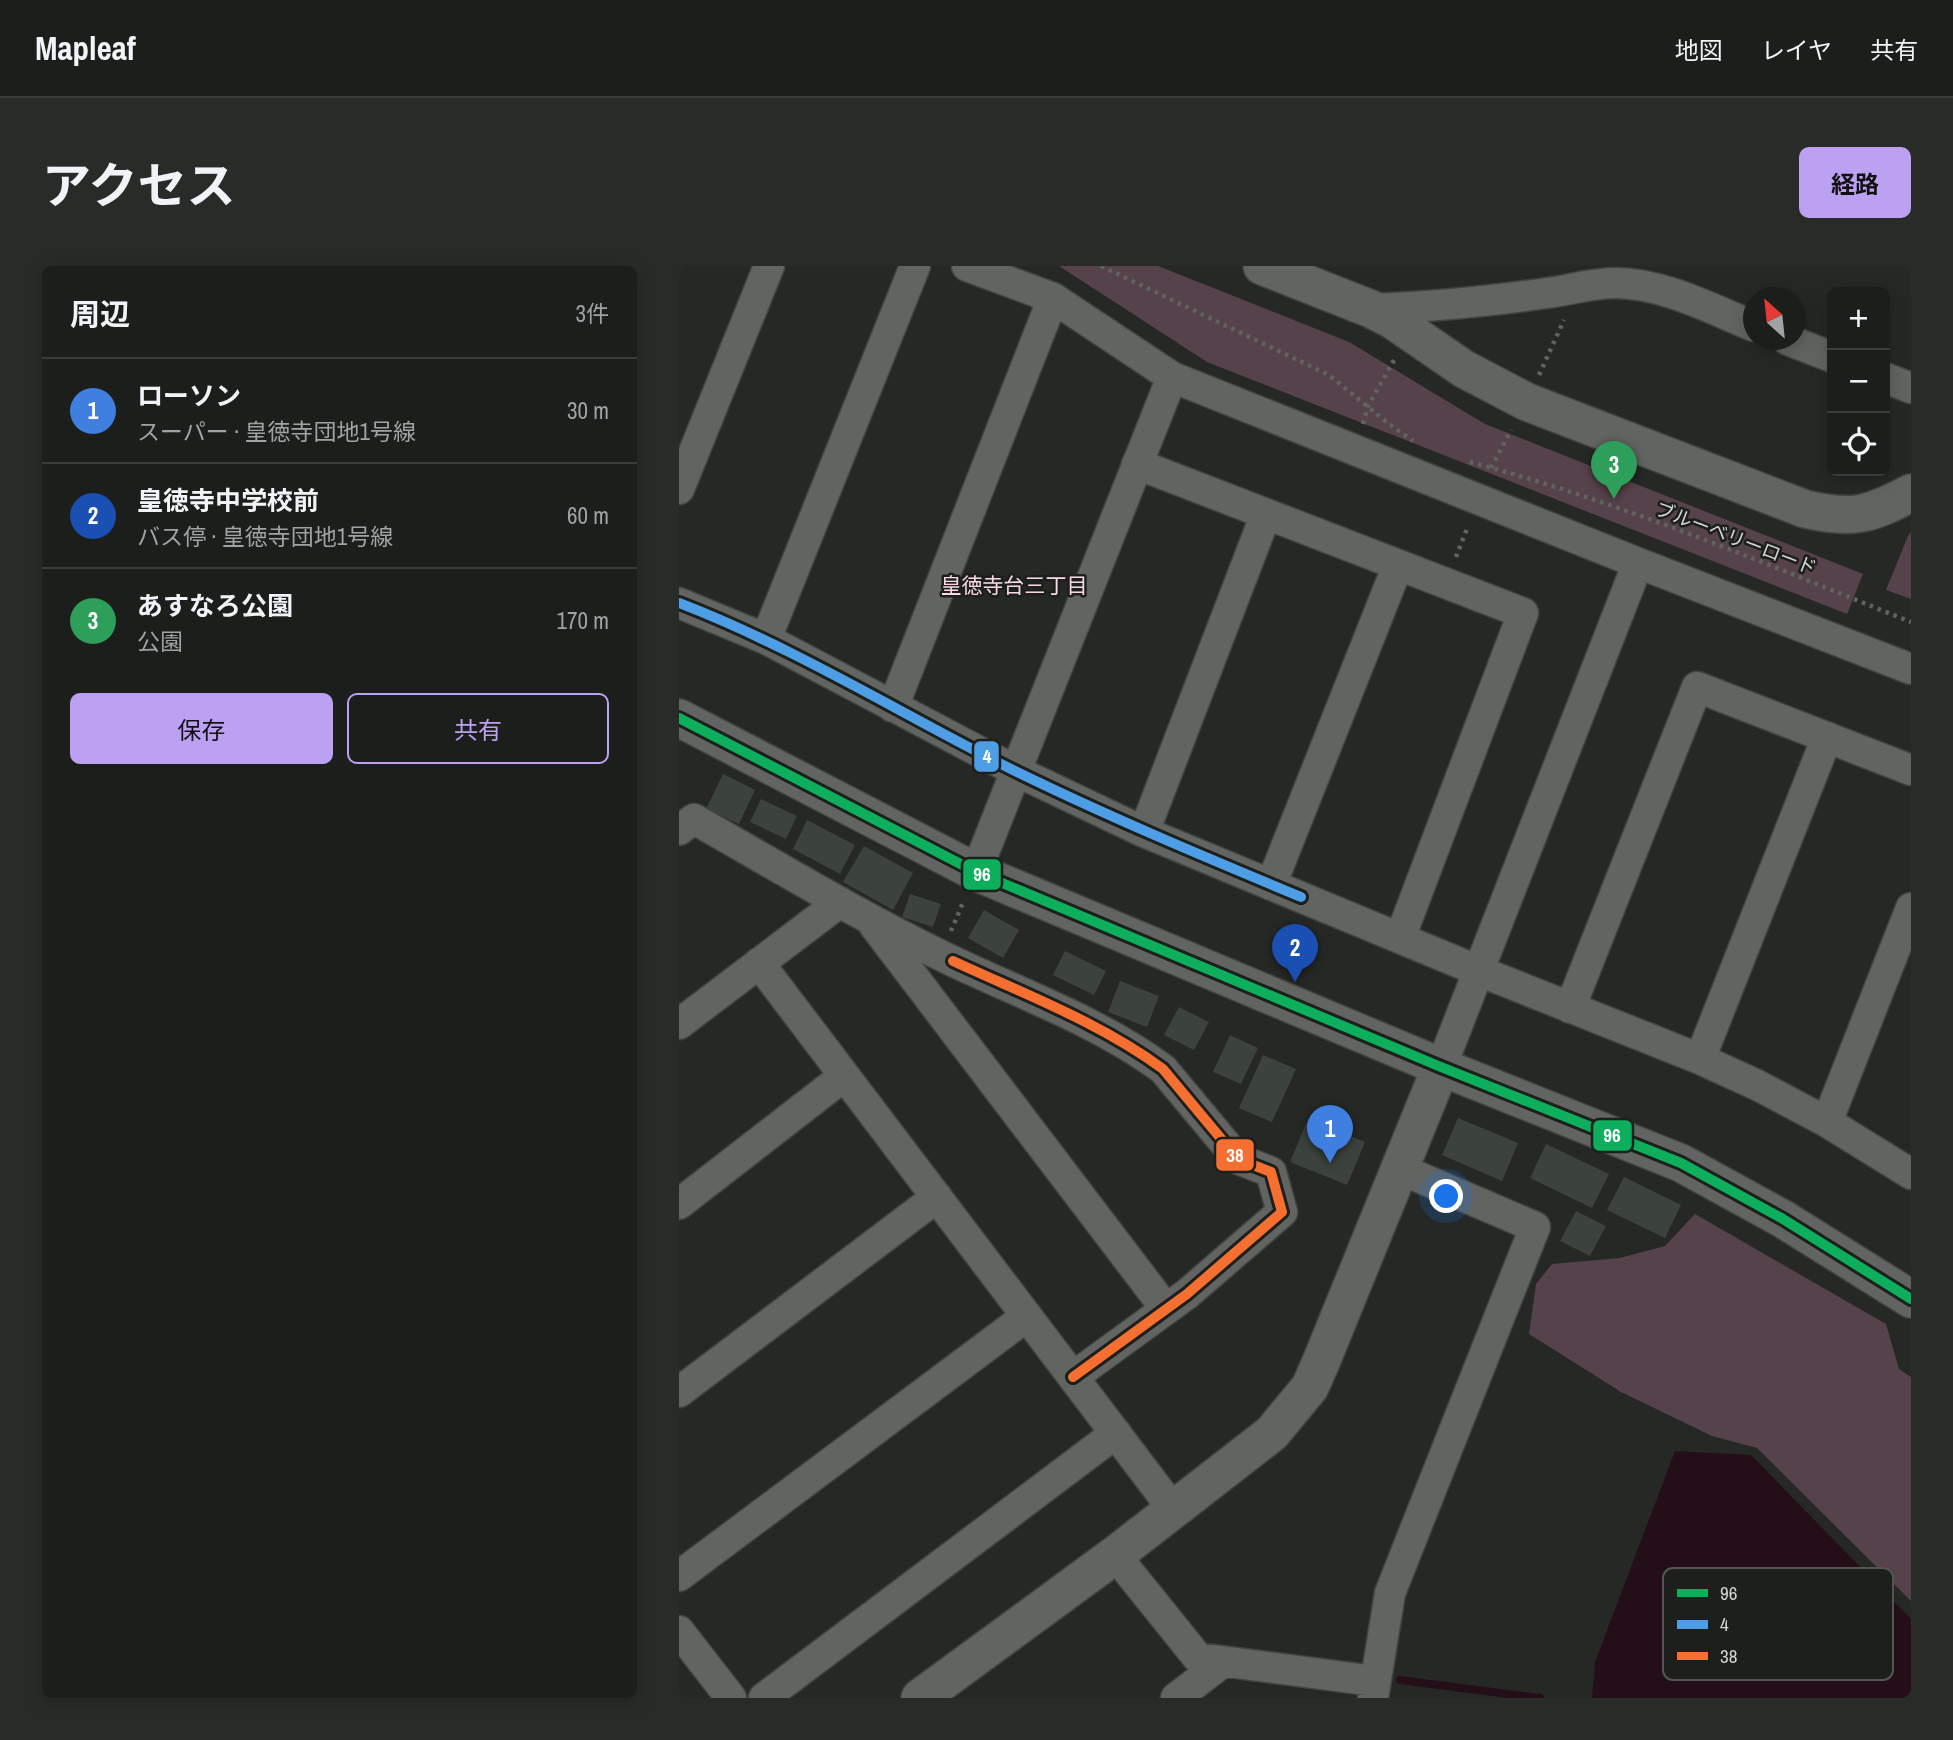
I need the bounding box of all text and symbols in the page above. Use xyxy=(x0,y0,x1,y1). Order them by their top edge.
text: Mapleaf xyxy=(35,26,136,70)
text: 地図 xyxy=(1675,34,1723,66)
text: レイヤ xyxy=(1761,34,1832,66)
text: 共有 xyxy=(1870,34,1918,66)
button: 経路 xyxy=(1799,147,1911,218)
text: アクセス xyxy=(42,152,236,218)
north arrow xyxy=(1743,287,1806,350)
map controls xyxy=(1827,287,1890,476)
button: + xyxy=(1827,287,1890,350)
text: 周辺 xyxy=(70,294,130,334)
text: 3件 xyxy=(576,298,609,329)
button: − xyxy=(1827,350,1890,413)
text: ローソン xyxy=(137,378,241,413)
text: 1 xyxy=(88,395,98,426)
text: 30 m xyxy=(567,395,609,426)
button: locate xyxy=(1827,413,1890,476)
text: スーパー · 皇徳寺団地1号線 xyxy=(137,416,416,447)
pin: 3 xyxy=(1591,441,1637,499)
text: 皇徳寺中学校前 xyxy=(137,483,319,518)
street label: ブルーベリーロード xyxy=(1652,495,1820,581)
text: 2 xyxy=(88,500,98,531)
text: 60 m xyxy=(567,500,609,531)
text: バス停 · 皇徳寺団地1号線 xyxy=(137,521,393,552)
district label: 皇徳寺台三丁目 xyxy=(941,571,1088,600)
text: あすなろ公園 xyxy=(137,588,293,623)
text: 3 xyxy=(88,605,98,636)
text: 170 m xyxy=(557,605,609,636)
text: 公園 xyxy=(137,626,183,657)
button: 保存 xyxy=(70,693,333,764)
button: 共有 xyxy=(347,693,609,764)
line badge: 4 xyxy=(973,740,1000,773)
text: 4 xyxy=(983,743,992,769)
line badge: 96 xyxy=(962,858,1002,891)
text: 96 xyxy=(973,861,991,887)
pin: 2 xyxy=(1272,924,1318,982)
pin: 1 xyxy=(1307,1105,1353,1163)
line badge: 96 xyxy=(1592,1119,1633,1152)
text: 96 xyxy=(1603,1122,1621,1148)
line badge: 38 xyxy=(1215,1138,1255,1172)
text: 38 xyxy=(1226,1142,1244,1168)
your location xyxy=(1429,1179,1463,1213)
legend xyxy=(1663,1568,1893,1680)
text: 96 xyxy=(1720,1580,1737,1606)
text: 4 xyxy=(1720,1611,1729,1637)
text: 38 xyxy=(1720,1643,1737,1669)

